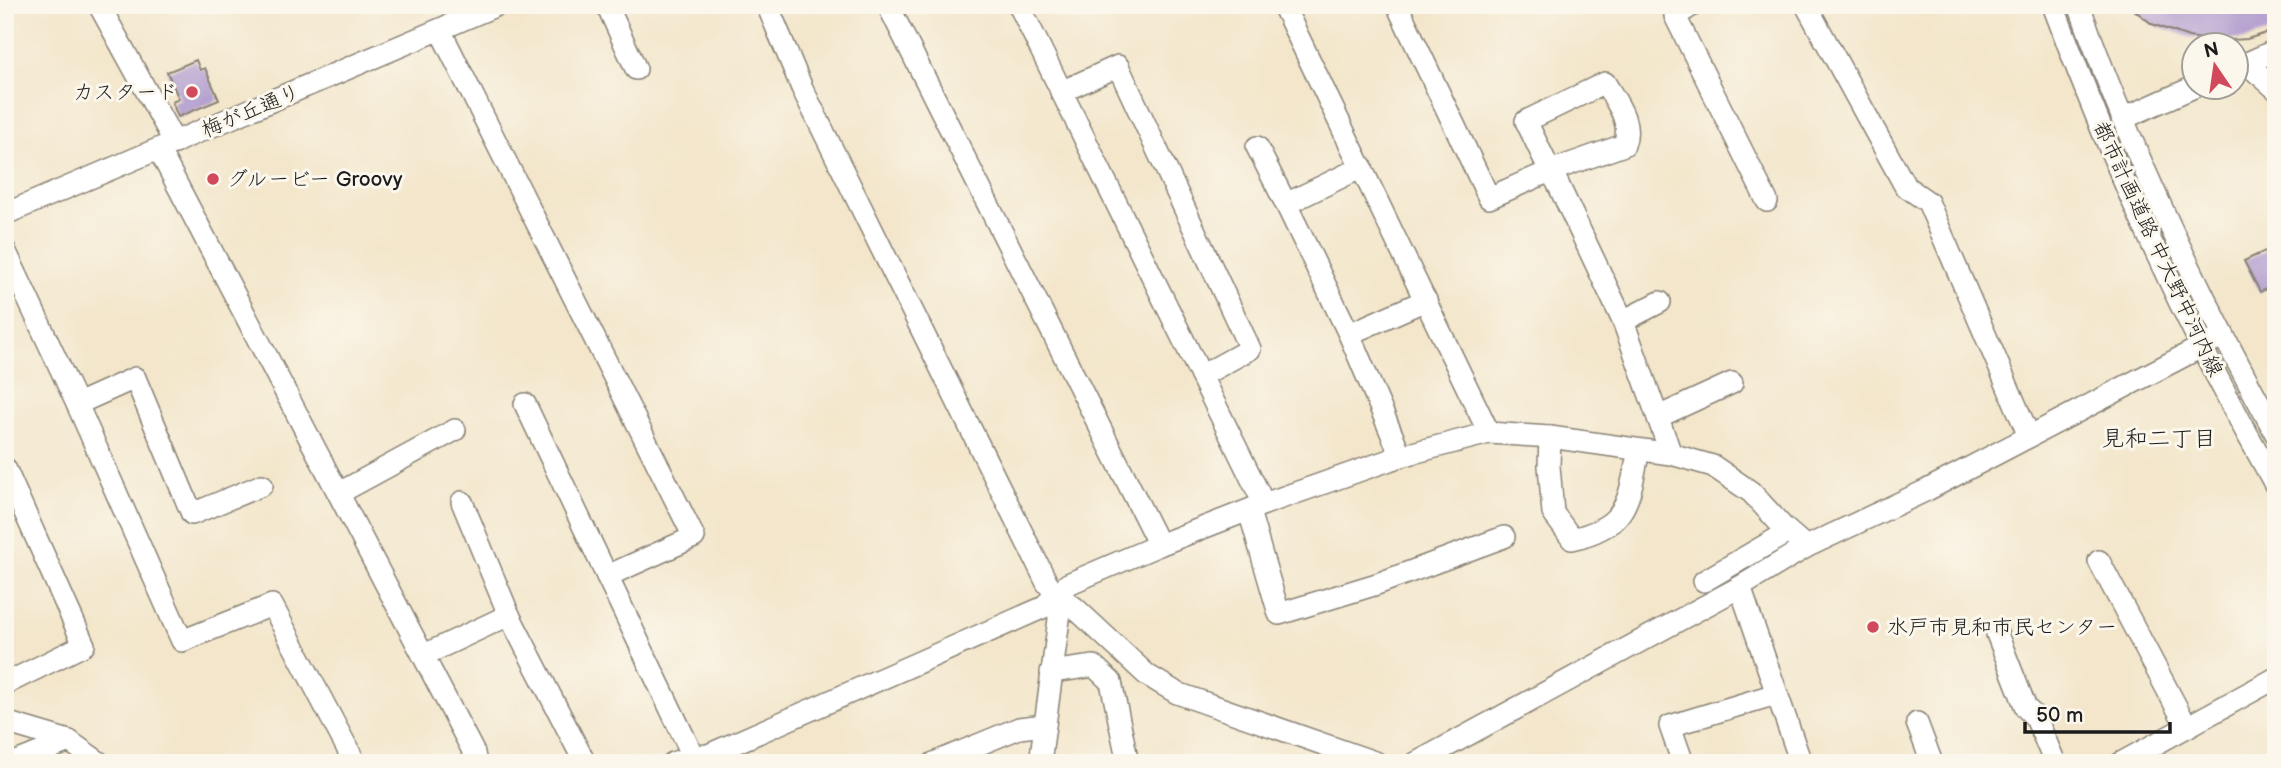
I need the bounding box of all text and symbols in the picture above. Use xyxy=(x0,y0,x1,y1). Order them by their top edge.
north arrow xyxy=(2180,32,2250,102)
text: N xyxy=(2202,38,2221,64)
street label: 梅が丘通り xyxy=(198,79,304,143)
place label: カスタード xyxy=(73,80,178,105)
marker: カスタード xyxy=(184,84,200,100)
street label: 都市計画道路 中大野中河内線 xyxy=(2088,117,2228,381)
place label: グルービー Groovy xyxy=(227,167,403,192)
marker: グルービー Groovy xyxy=(205,171,221,187)
district label: 見和二丁目 xyxy=(2102,425,2217,453)
place label: 水戸市見和市民センター xyxy=(1887,615,2117,640)
marker: 水戸市見和市民センター xyxy=(1865,619,1881,635)
scale bar xyxy=(2025,691,2171,735)
text: 50 m xyxy=(2036,703,2083,728)

